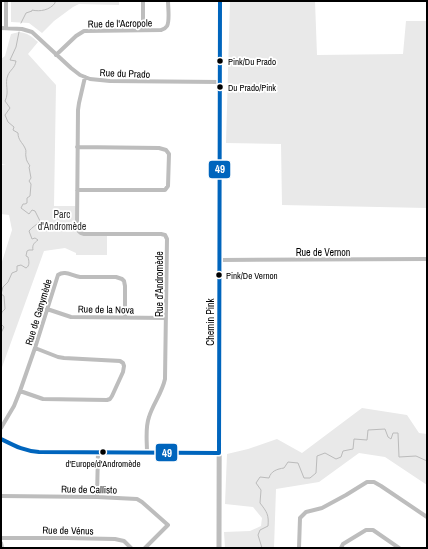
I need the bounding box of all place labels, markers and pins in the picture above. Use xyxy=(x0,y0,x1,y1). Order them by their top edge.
marker: Pink/Du Prado xyxy=(215,56,225,66)
place label: Pink/Du Prado xyxy=(228,56,276,68)
marker: Du Prado/Pink xyxy=(215,82,225,92)
place label: Du Prado/Pink xyxy=(228,82,276,94)
marker: Pink/De Vernon xyxy=(214,270,224,280)
place label: Pink/De Vernon xyxy=(226,270,278,282)
marker: d'Europe/d'Andromède xyxy=(98,447,108,457)
place label: d'Europe/d'Andromède xyxy=(65,458,141,470)

